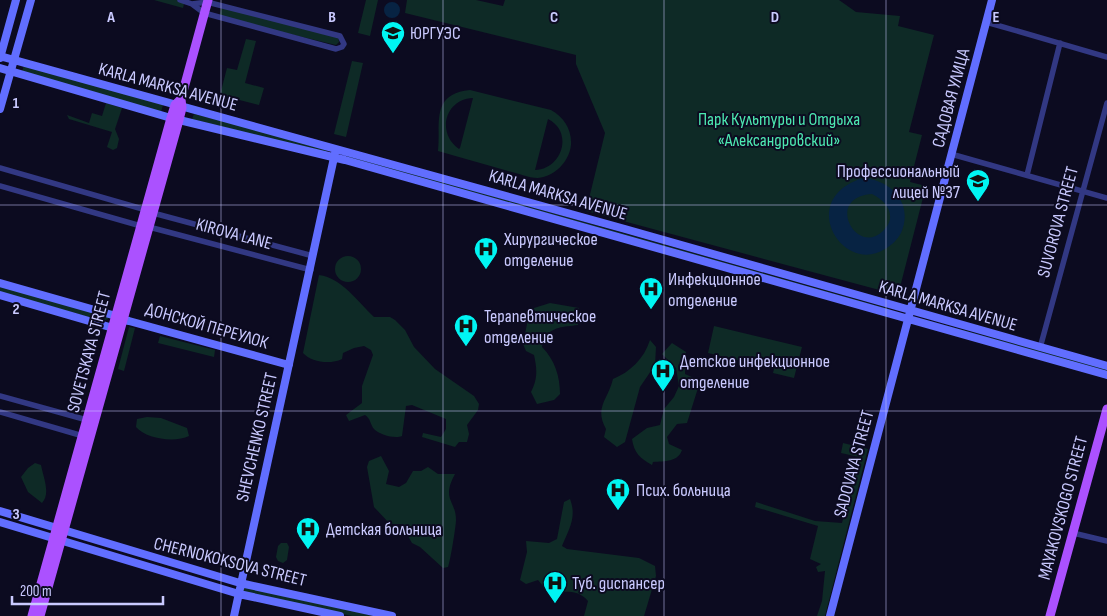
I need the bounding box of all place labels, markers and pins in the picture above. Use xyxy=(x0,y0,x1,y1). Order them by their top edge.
school or university icon: ЮРГУЭС xyxy=(380,20,406,54)
place label: ЮРГУЭС xyxy=(410,23,461,44)
place label: Профессиональный лицей №37 xyxy=(837,161,961,203)
school or university icon: Профессиональный лицей №37 xyxy=(965,168,991,202)
place label: Хирургическое отделение xyxy=(503,229,598,271)
hospital icon: Хирургическое отделение xyxy=(473,236,499,270)
place label: Инфекционное отделение xyxy=(668,269,761,311)
hospital icon: Инфекционное отделение xyxy=(638,276,664,310)
place label: Терапевтическое отделение xyxy=(484,306,596,348)
hospital icon: Терапевтическое отделение xyxy=(453,313,479,347)
place label: Детское инфекционное отделение xyxy=(680,351,830,393)
hospital icon: Детское инфекционное отделение xyxy=(650,358,676,392)
hospital icon: Псих. больница xyxy=(605,477,631,511)
place label: Псих. больница xyxy=(636,480,731,501)
hospital icon: Детская больница xyxy=(295,516,321,550)
place label: Детская больница xyxy=(326,519,442,540)
hospital icon: Туб. диспансер xyxy=(542,570,568,604)
place label: Туб. диспансер xyxy=(572,573,665,594)

